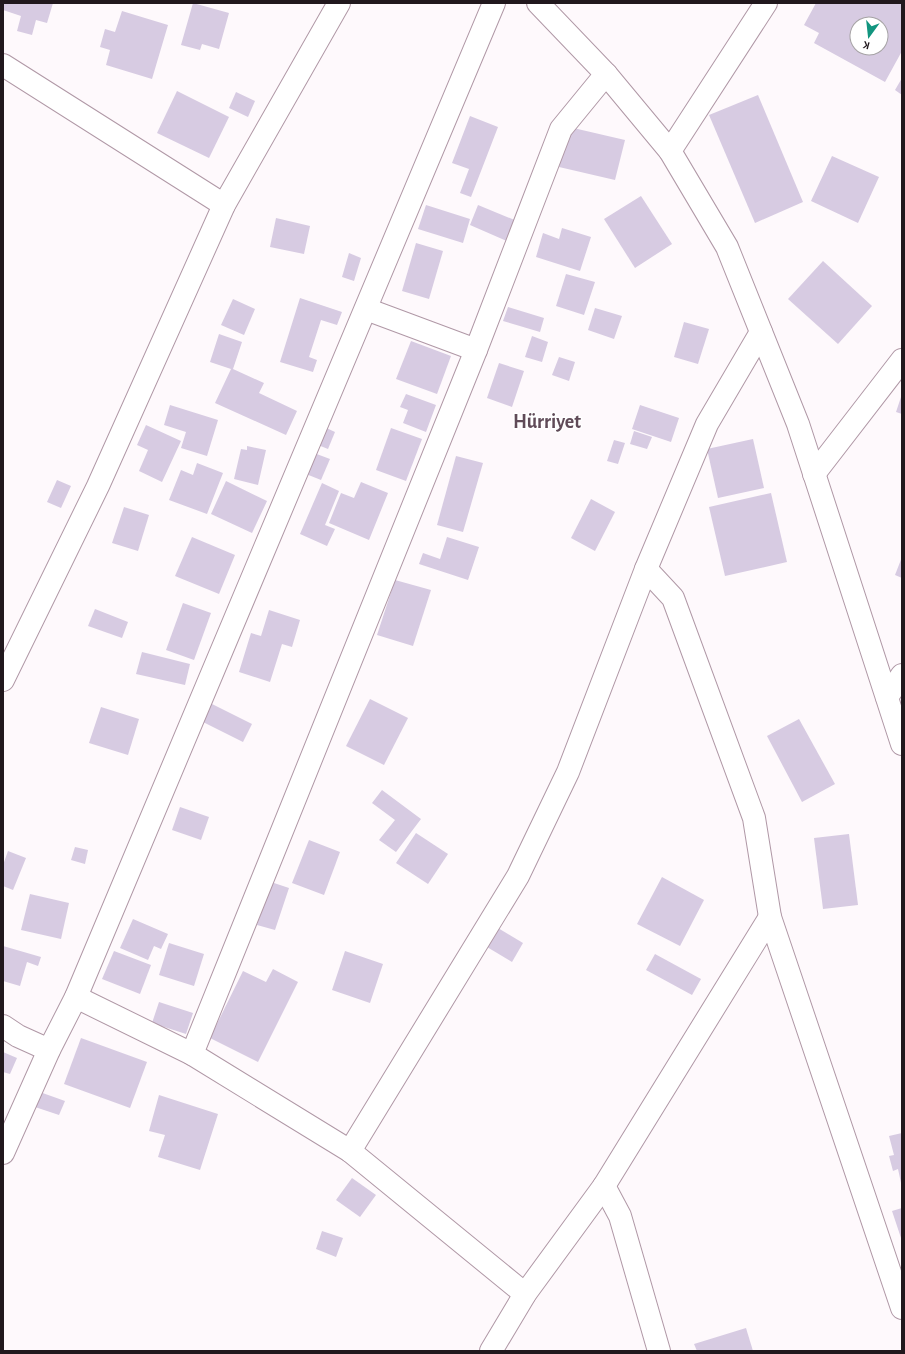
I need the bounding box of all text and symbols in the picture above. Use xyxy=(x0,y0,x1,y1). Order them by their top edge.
north arrow xyxy=(849,16,889,56)
text: K xyxy=(861,39,871,51)
district label: Hürriyet xyxy=(513,412,581,432)

